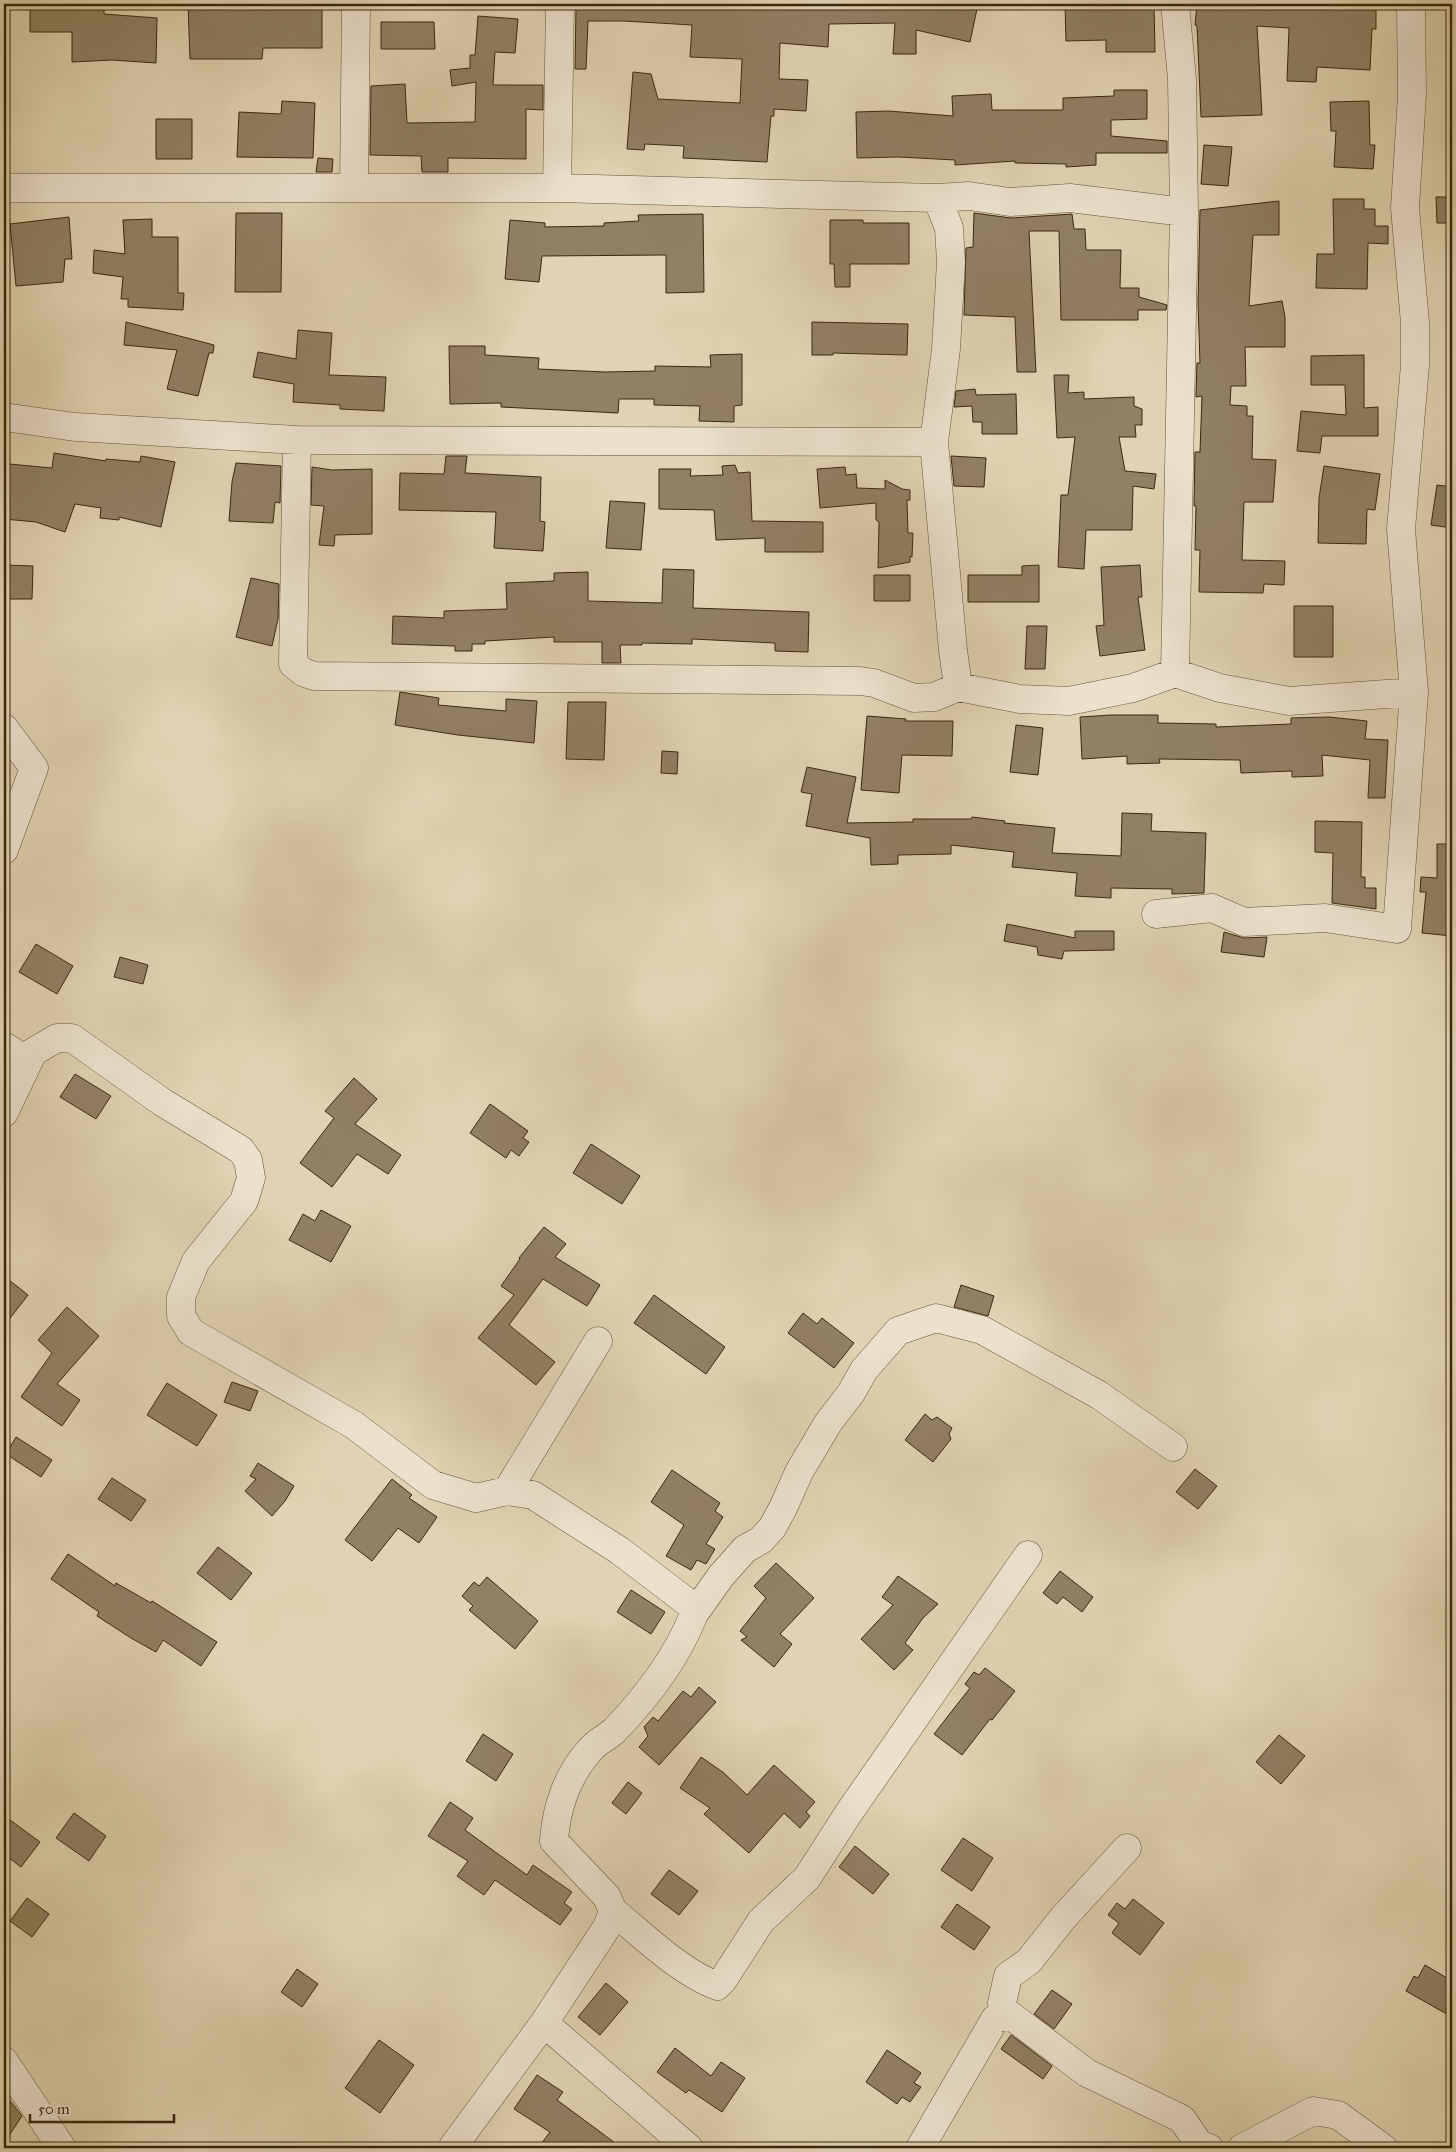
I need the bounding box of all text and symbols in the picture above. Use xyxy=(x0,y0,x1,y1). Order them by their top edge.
scale bar xyxy=(30,2092,174,2124)
text: 50 m xyxy=(38,2100,70,2118)

